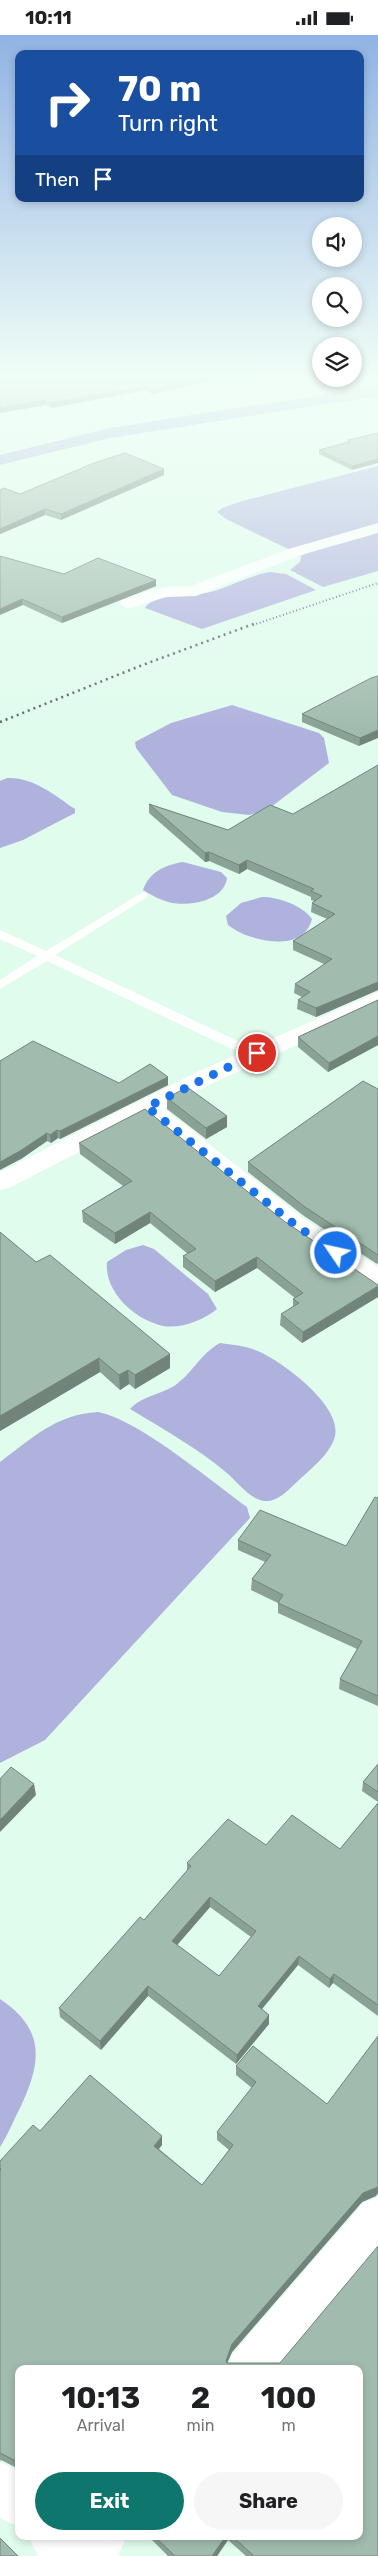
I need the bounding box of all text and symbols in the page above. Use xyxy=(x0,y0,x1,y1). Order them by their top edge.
text: 10:11 xyxy=(25,6,72,29)
text: 70 m xyxy=(118,68,201,110)
icon: right xyxy=(35,70,100,135)
text: Turn right xyxy=(118,110,218,137)
icon: arrive xyxy=(89,165,117,193)
text: Then xyxy=(35,168,79,191)
map controls xyxy=(312,217,362,387)
button: sound xyxy=(312,217,362,267)
button: search xyxy=(312,277,362,327)
button: layers xyxy=(312,337,362,387)
pin xyxy=(236,1032,278,1074)
icon: arrive xyxy=(243,1039,271,1067)
position arrow xyxy=(309,1226,361,1278)
text: 10:13 xyxy=(61,2380,140,2416)
text: 2 xyxy=(191,2380,210,2416)
text: 100 xyxy=(261,2380,317,2416)
text: Arrival xyxy=(77,2416,125,2435)
text: min xyxy=(187,2416,214,2435)
text: m xyxy=(282,2416,296,2435)
button: Exit xyxy=(35,2472,184,2530)
button: Share xyxy=(194,2472,343,2530)

